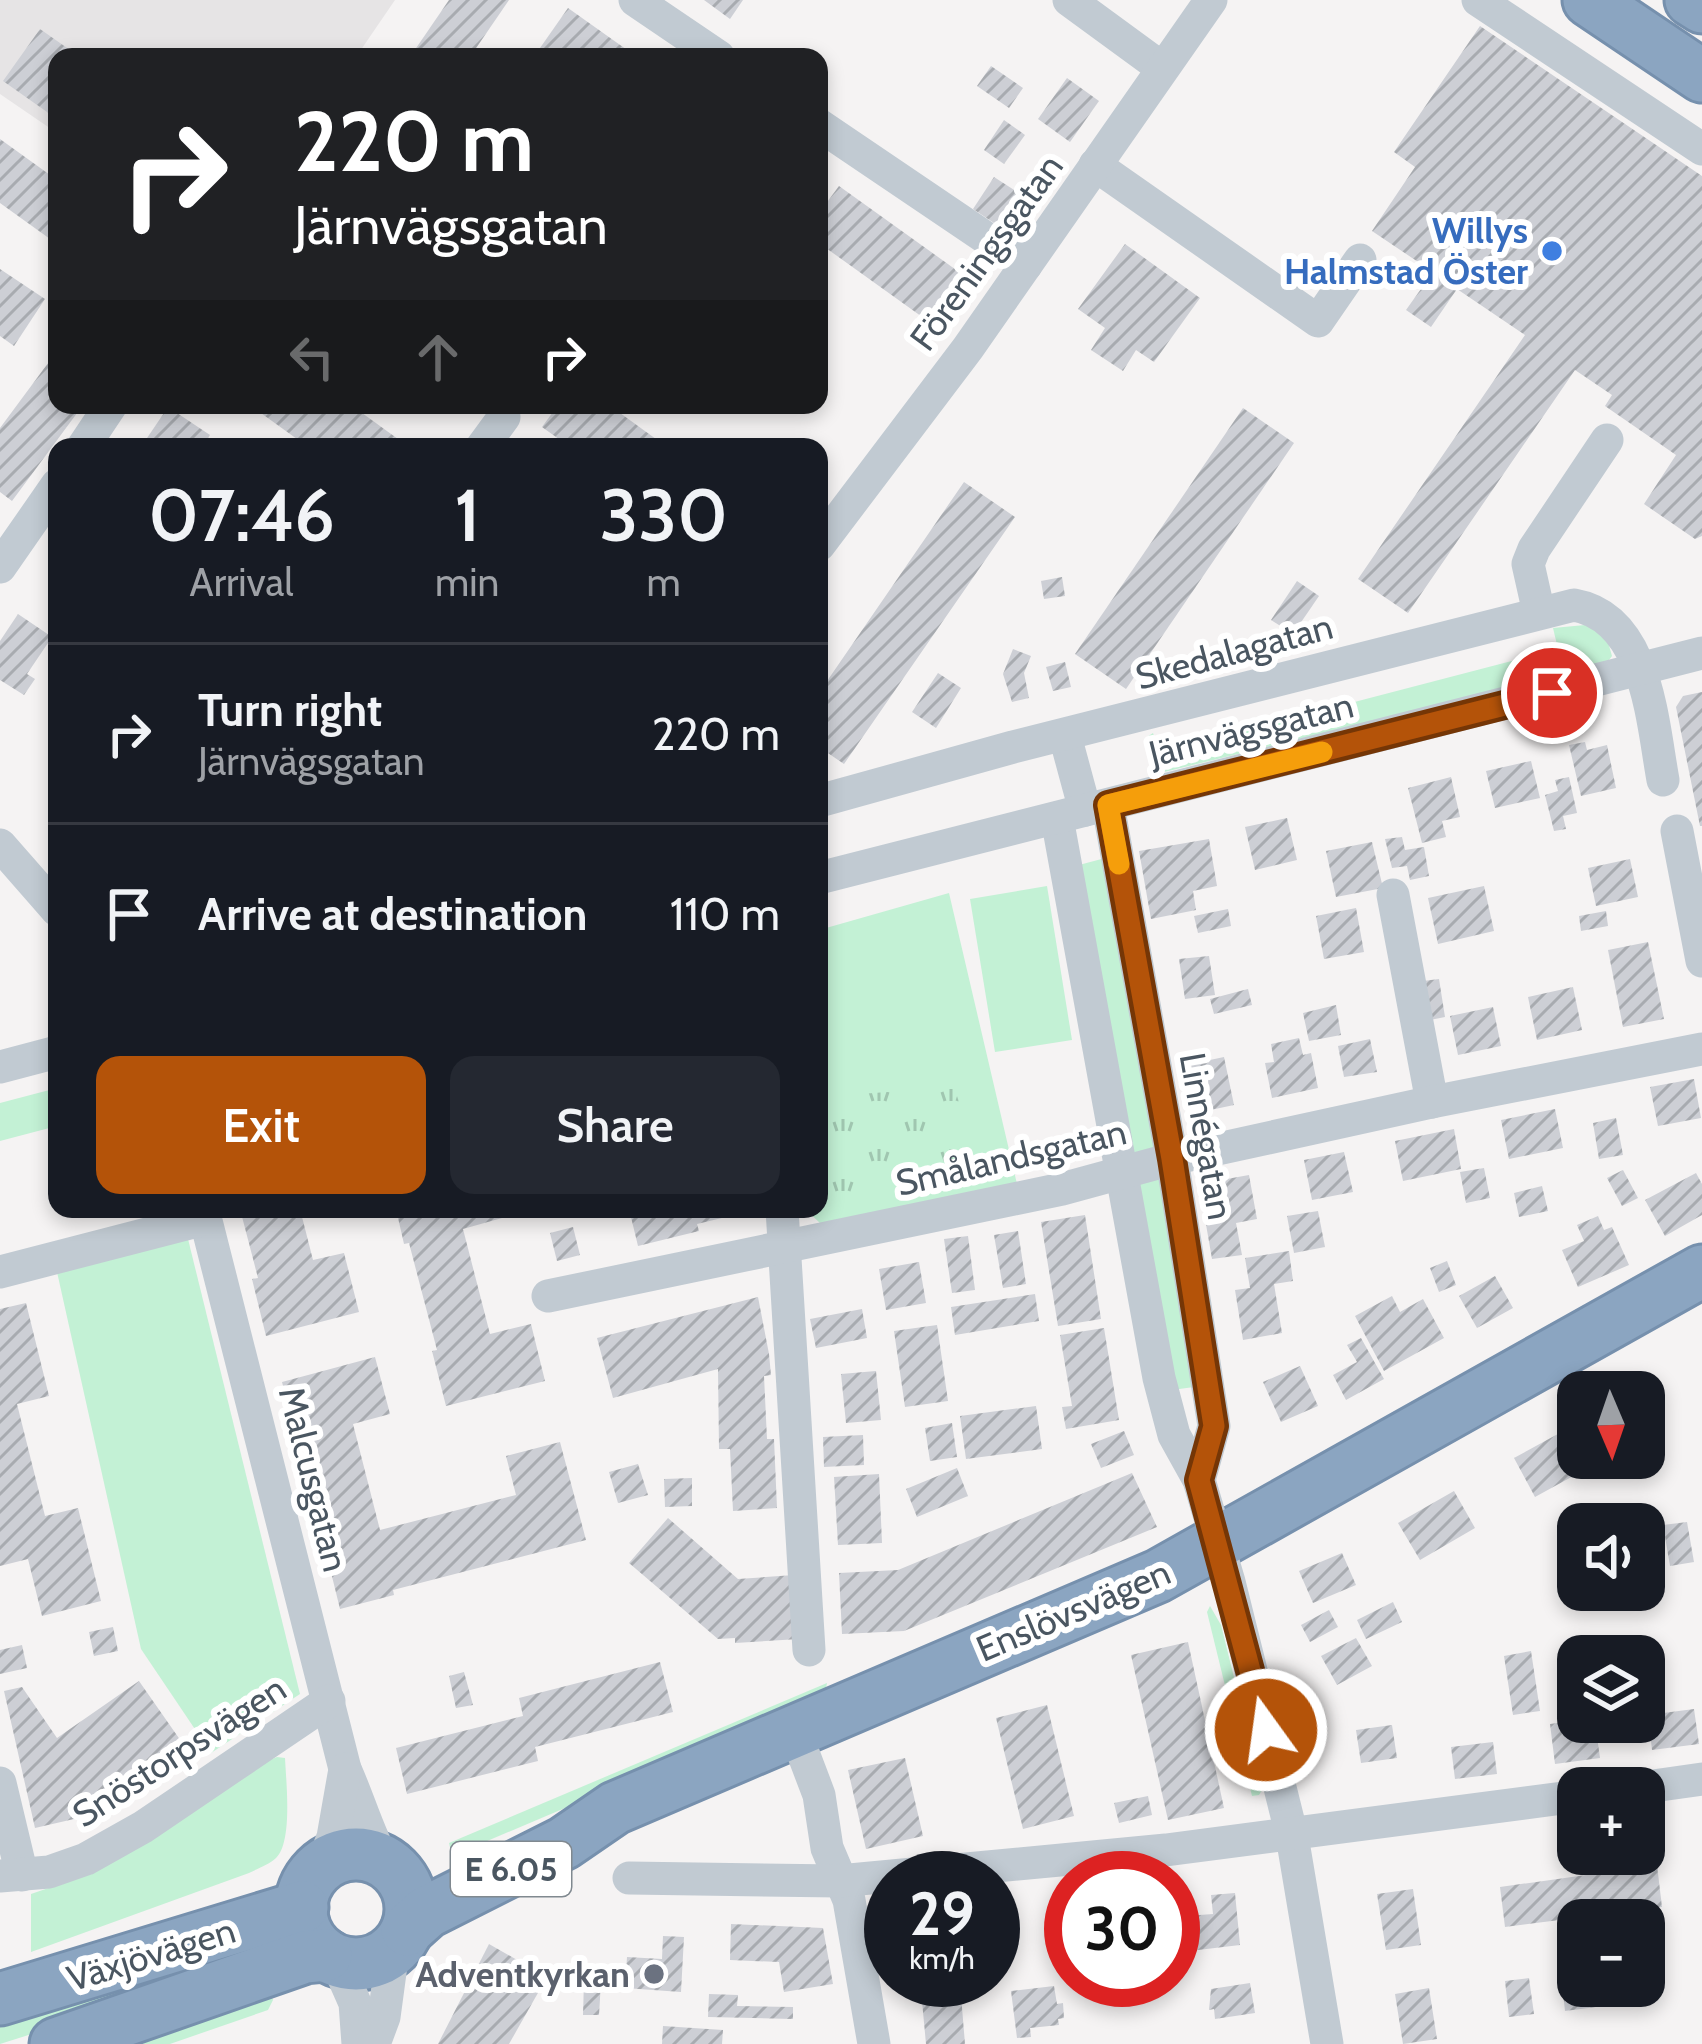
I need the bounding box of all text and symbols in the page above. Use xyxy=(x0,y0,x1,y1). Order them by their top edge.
text: 220 m xyxy=(294,90,534,192)
icon: right xyxy=(96,96,252,252)
street label: Föreningsgatan xyxy=(900,145,1072,359)
text: Järnvägsgatan xyxy=(294,192,608,258)
place label: Willys Halmstad Öster xyxy=(1284,208,1528,293)
marker: Willys Halmstad Öster xyxy=(1539,238,1565,264)
icon: left xyxy=(279,324,345,390)
icon: ahead xyxy=(405,324,471,390)
icon: right xyxy=(531,324,597,390)
text: 07:46 xyxy=(148,472,335,559)
text: 1 xyxy=(454,472,480,559)
text: 330 xyxy=(600,472,728,559)
text: Arrival xyxy=(190,558,293,606)
text: min xyxy=(435,558,499,606)
text: m xyxy=(647,558,681,606)
street label: Skedalagatan xyxy=(1131,604,1337,698)
pin xyxy=(1501,642,1603,744)
icon: arrive xyxy=(1519,660,1585,726)
street label: Järnvägsgatan xyxy=(1143,682,1358,776)
text: Turn right xyxy=(198,683,382,737)
icon: right xyxy=(96,701,162,767)
text: 220 m xyxy=(652,707,780,761)
text: Järnvägsgatan xyxy=(198,737,425,785)
icon: arrive xyxy=(96,881,162,947)
text: Arrive at destination xyxy=(198,887,587,941)
text: 110 m xyxy=(670,887,780,941)
street label: Linnégatan xyxy=(1171,1049,1243,1223)
button: Exit xyxy=(96,1056,426,1194)
button: Share xyxy=(450,1056,780,1194)
street label: Smålandsgatan xyxy=(892,1109,1130,1205)
north arrow xyxy=(1557,1371,1665,1479)
map controls xyxy=(1557,1371,1665,2007)
street label: Malcusgatan xyxy=(270,1382,358,1576)
button: sound xyxy=(1557,1503,1665,1611)
street label: Enslövsvägen xyxy=(970,1549,1176,1671)
button: layers xyxy=(1557,1635,1665,1743)
street label: Snöstorpsvägen xyxy=(64,1666,294,1836)
position arrow xyxy=(1203,1667,1329,1793)
button: + xyxy=(1557,1767,1665,1875)
road number: E 6.05 xyxy=(451,1842,571,1896)
speed limit sign: 30 xyxy=(1044,1851,1200,2007)
text: 29 xyxy=(909,1877,975,1950)
button: − xyxy=(1557,1899,1665,2007)
street label: Växjövägen xyxy=(62,1908,240,2000)
text: km/h xyxy=(909,1940,975,1977)
place label: Adventkyrkan xyxy=(416,1952,630,1996)
marker: Adventkyrkan xyxy=(641,1961,667,1987)

